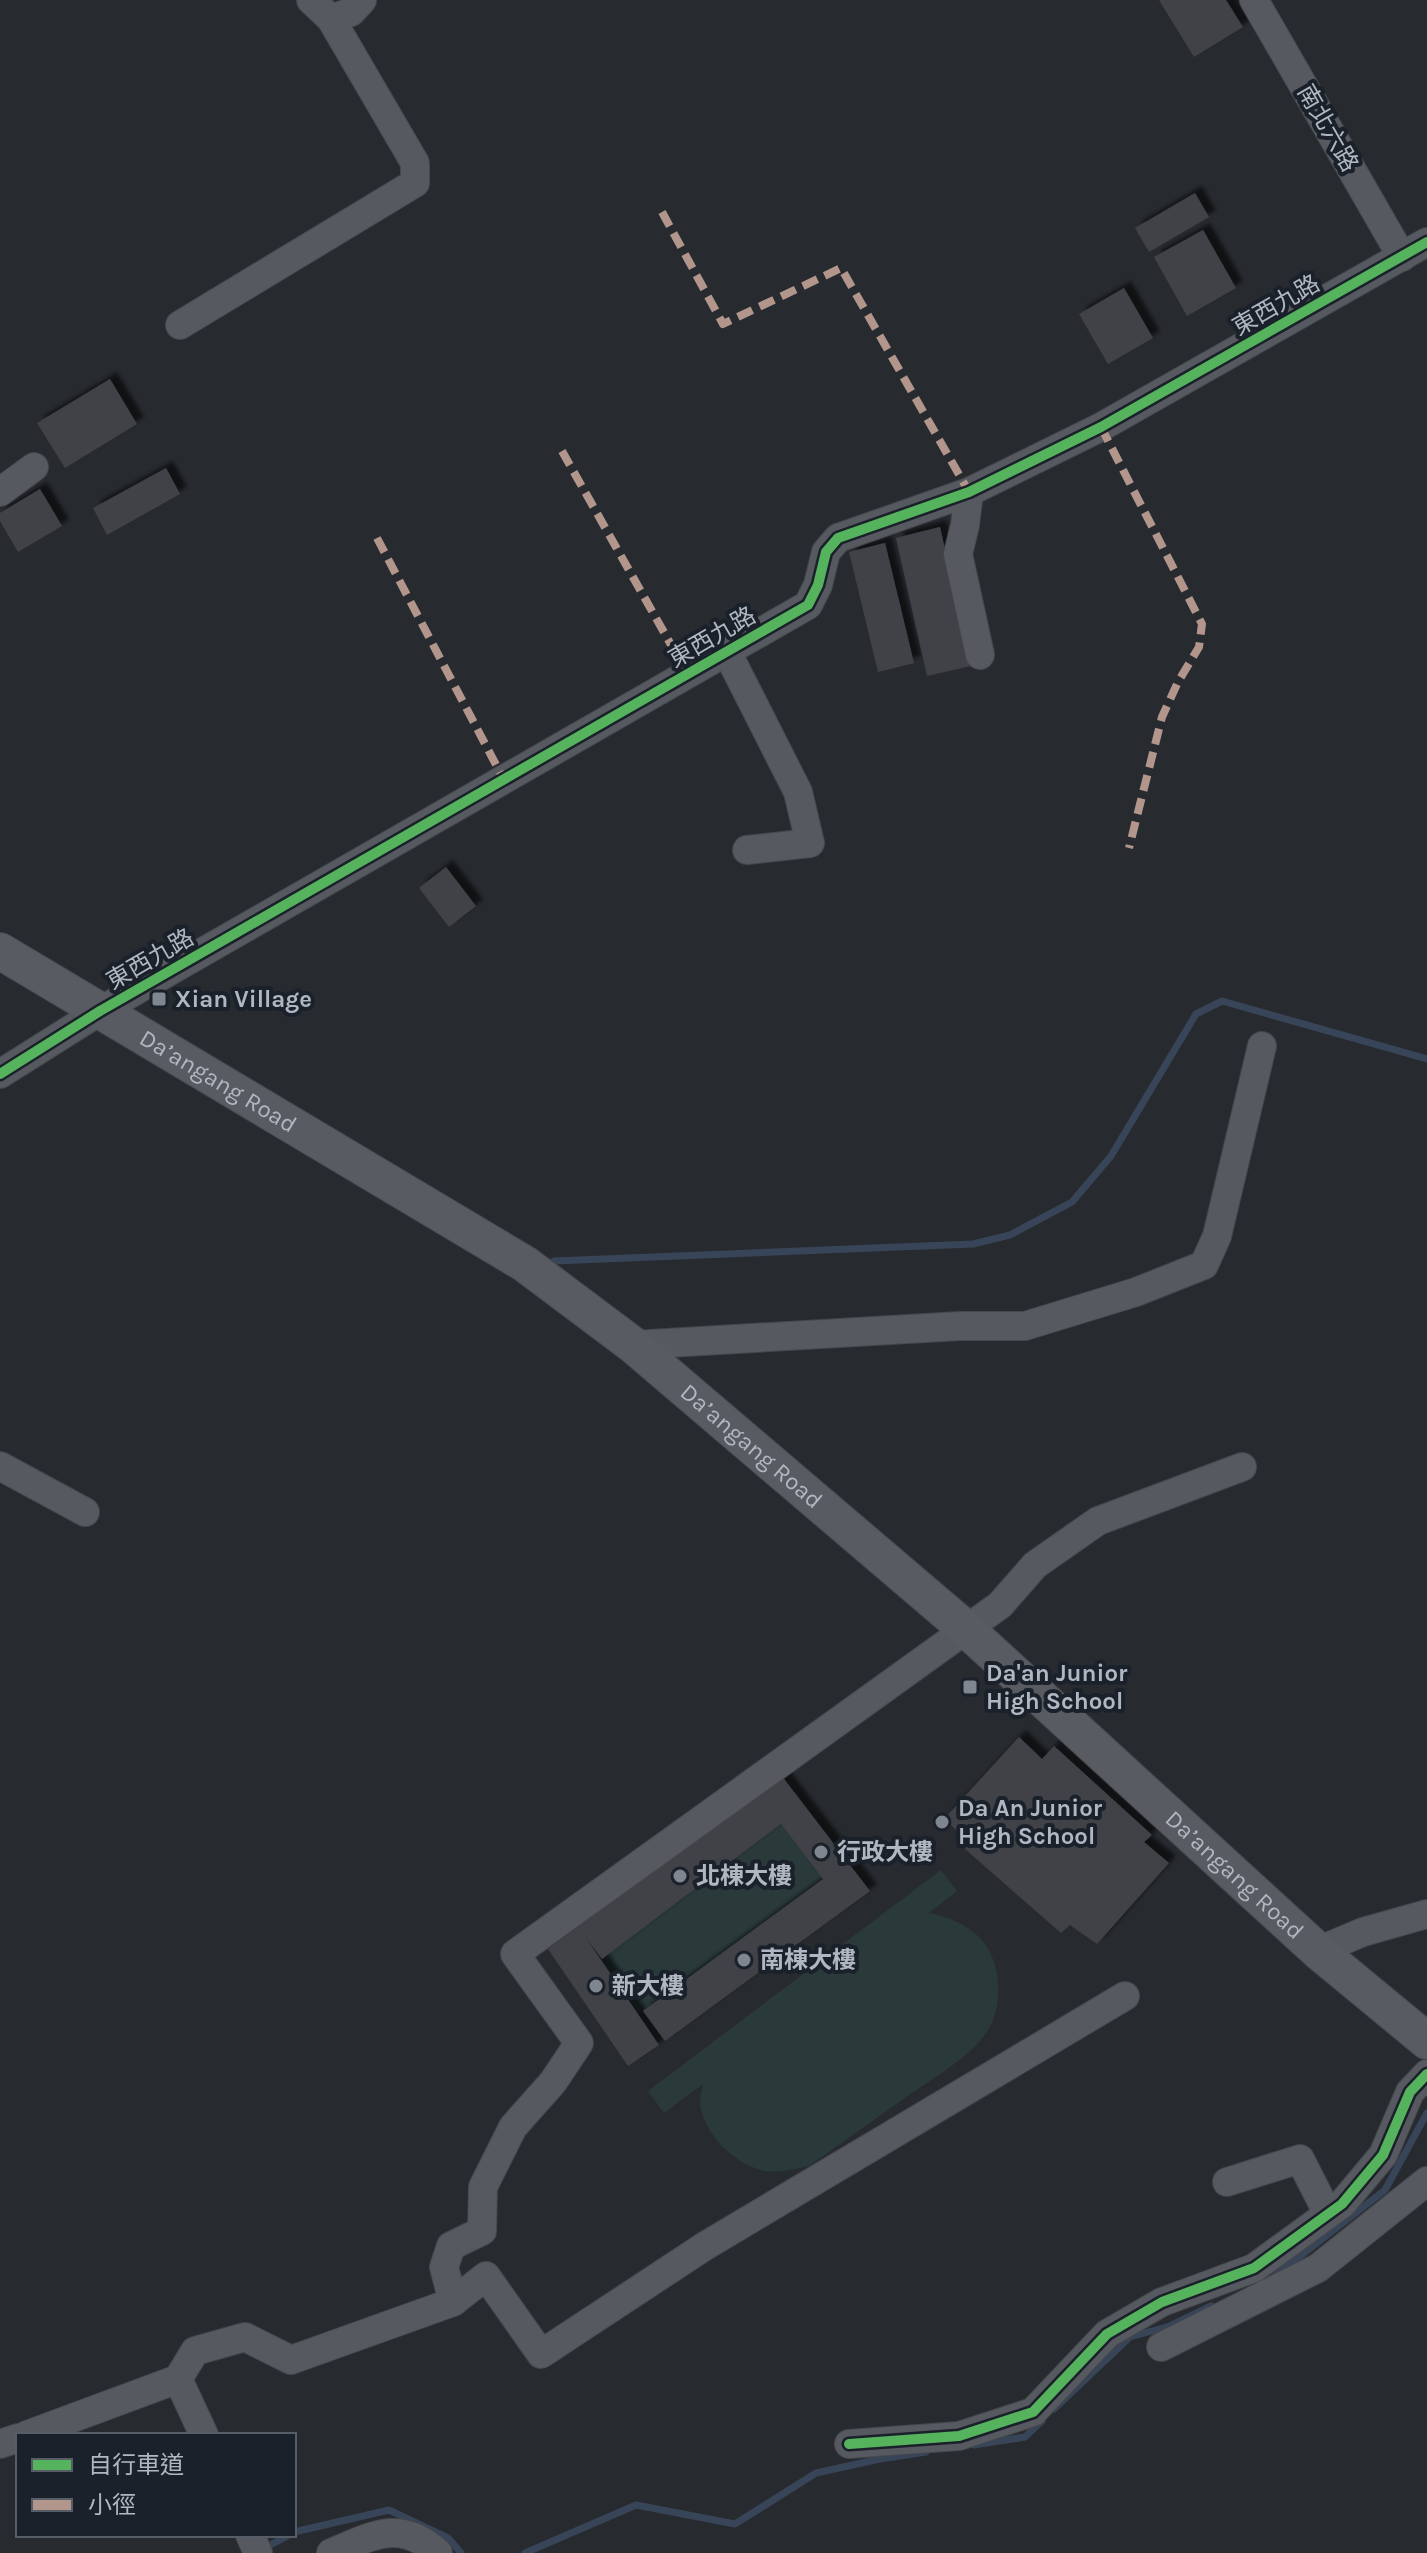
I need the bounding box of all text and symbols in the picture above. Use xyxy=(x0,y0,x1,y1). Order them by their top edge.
street label: 南北六路 xyxy=(1292,79,1364,177)
street label: 東西九路 xyxy=(1227,269,1325,341)
street label: 東西九路 xyxy=(663,601,761,673)
street label: 東西九路 xyxy=(101,923,199,995)
place label: Xian Village xyxy=(175,985,312,1013)
marker: Xian Village xyxy=(150,990,168,1008)
street label: Da’angang Road xyxy=(135,1024,302,1139)
street label: Da’angang Road xyxy=(675,1378,828,1514)
place label: Da'an Junior High School xyxy=(986,1659,1128,1715)
marker: Da'an Junior High School xyxy=(961,1678,979,1696)
place label: Da An Junior High School xyxy=(958,1794,1103,1850)
street label: Da’angang Road xyxy=(1160,1804,1310,1945)
marker: Da An Junior High School xyxy=(933,1813,951,1831)
place label: 行政大樓 xyxy=(837,1838,933,1866)
marker: 行政大樓 xyxy=(812,1843,830,1861)
place label: 北棟大樓 xyxy=(696,1862,792,1890)
marker: 北棟大樓 xyxy=(671,1867,689,1885)
place label: 南棟大樓 xyxy=(760,1946,856,1974)
marker: 南棟大樓 xyxy=(735,1951,753,1969)
place label: 新大樓 xyxy=(612,1972,684,2000)
marker: 新大樓 xyxy=(587,1977,605,1995)
legend xyxy=(16,2433,296,2537)
text: 自行車道 xyxy=(88,2451,184,2479)
text: 小徑 xyxy=(88,2491,136,2519)

